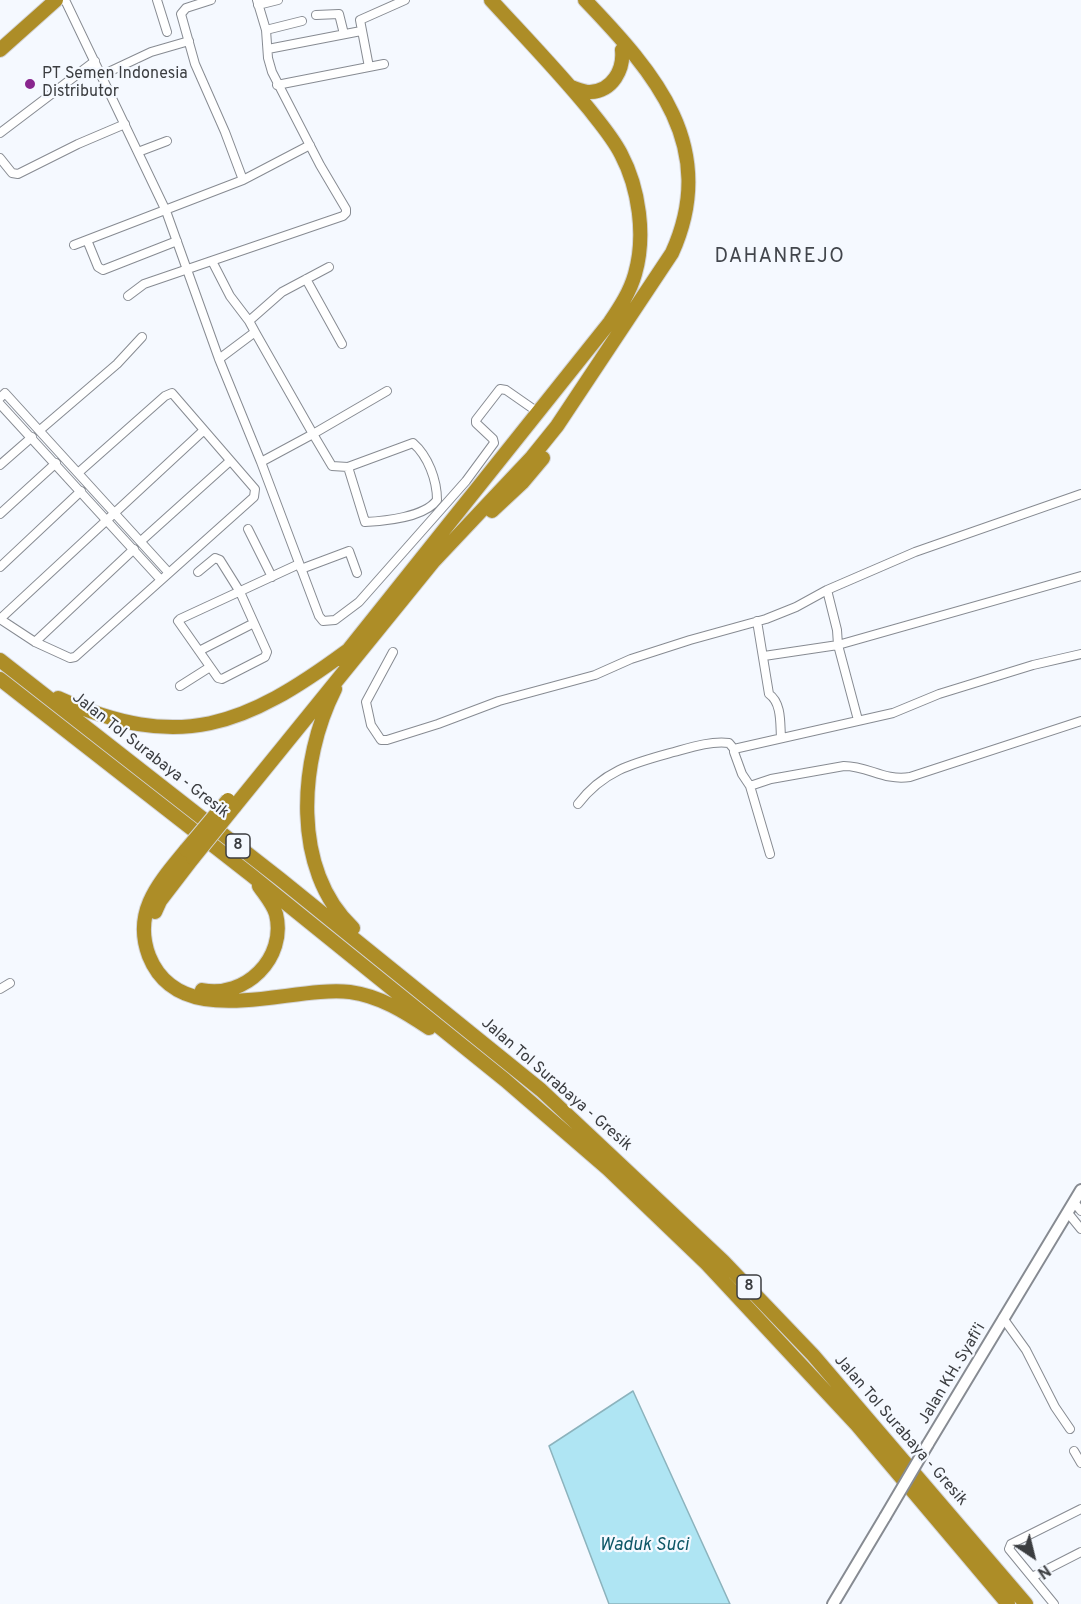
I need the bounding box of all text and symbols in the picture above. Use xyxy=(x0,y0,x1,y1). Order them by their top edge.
place label: PT Semen Indonesia Distributor xyxy=(42,65,188,103)
marker: PT Semen Indonesia Distributor xyxy=(23,77,37,91)
district label: DAHANREJO xyxy=(715,246,845,270)
street label: Jalan Tol Surabaya - Gresik xyxy=(68,689,232,823)
road number: 8 xyxy=(226,834,250,858)
street label: Jalan Tol Surabaya - Gresik xyxy=(477,1014,635,1156)
road number: 8 xyxy=(737,1275,761,1299)
street label: Jalan KH. Syafi'i xyxy=(915,1320,991,1428)
street label: Jalan Tol Surabaya - Gresik xyxy=(829,1352,971,1510)
north arrow xyxy=(1003,1526,1063,1586)
water label: Waduk Suci xyxy=(599,1535,689,1557)
text: N xyxy=(1033,1559,1054,1582)

